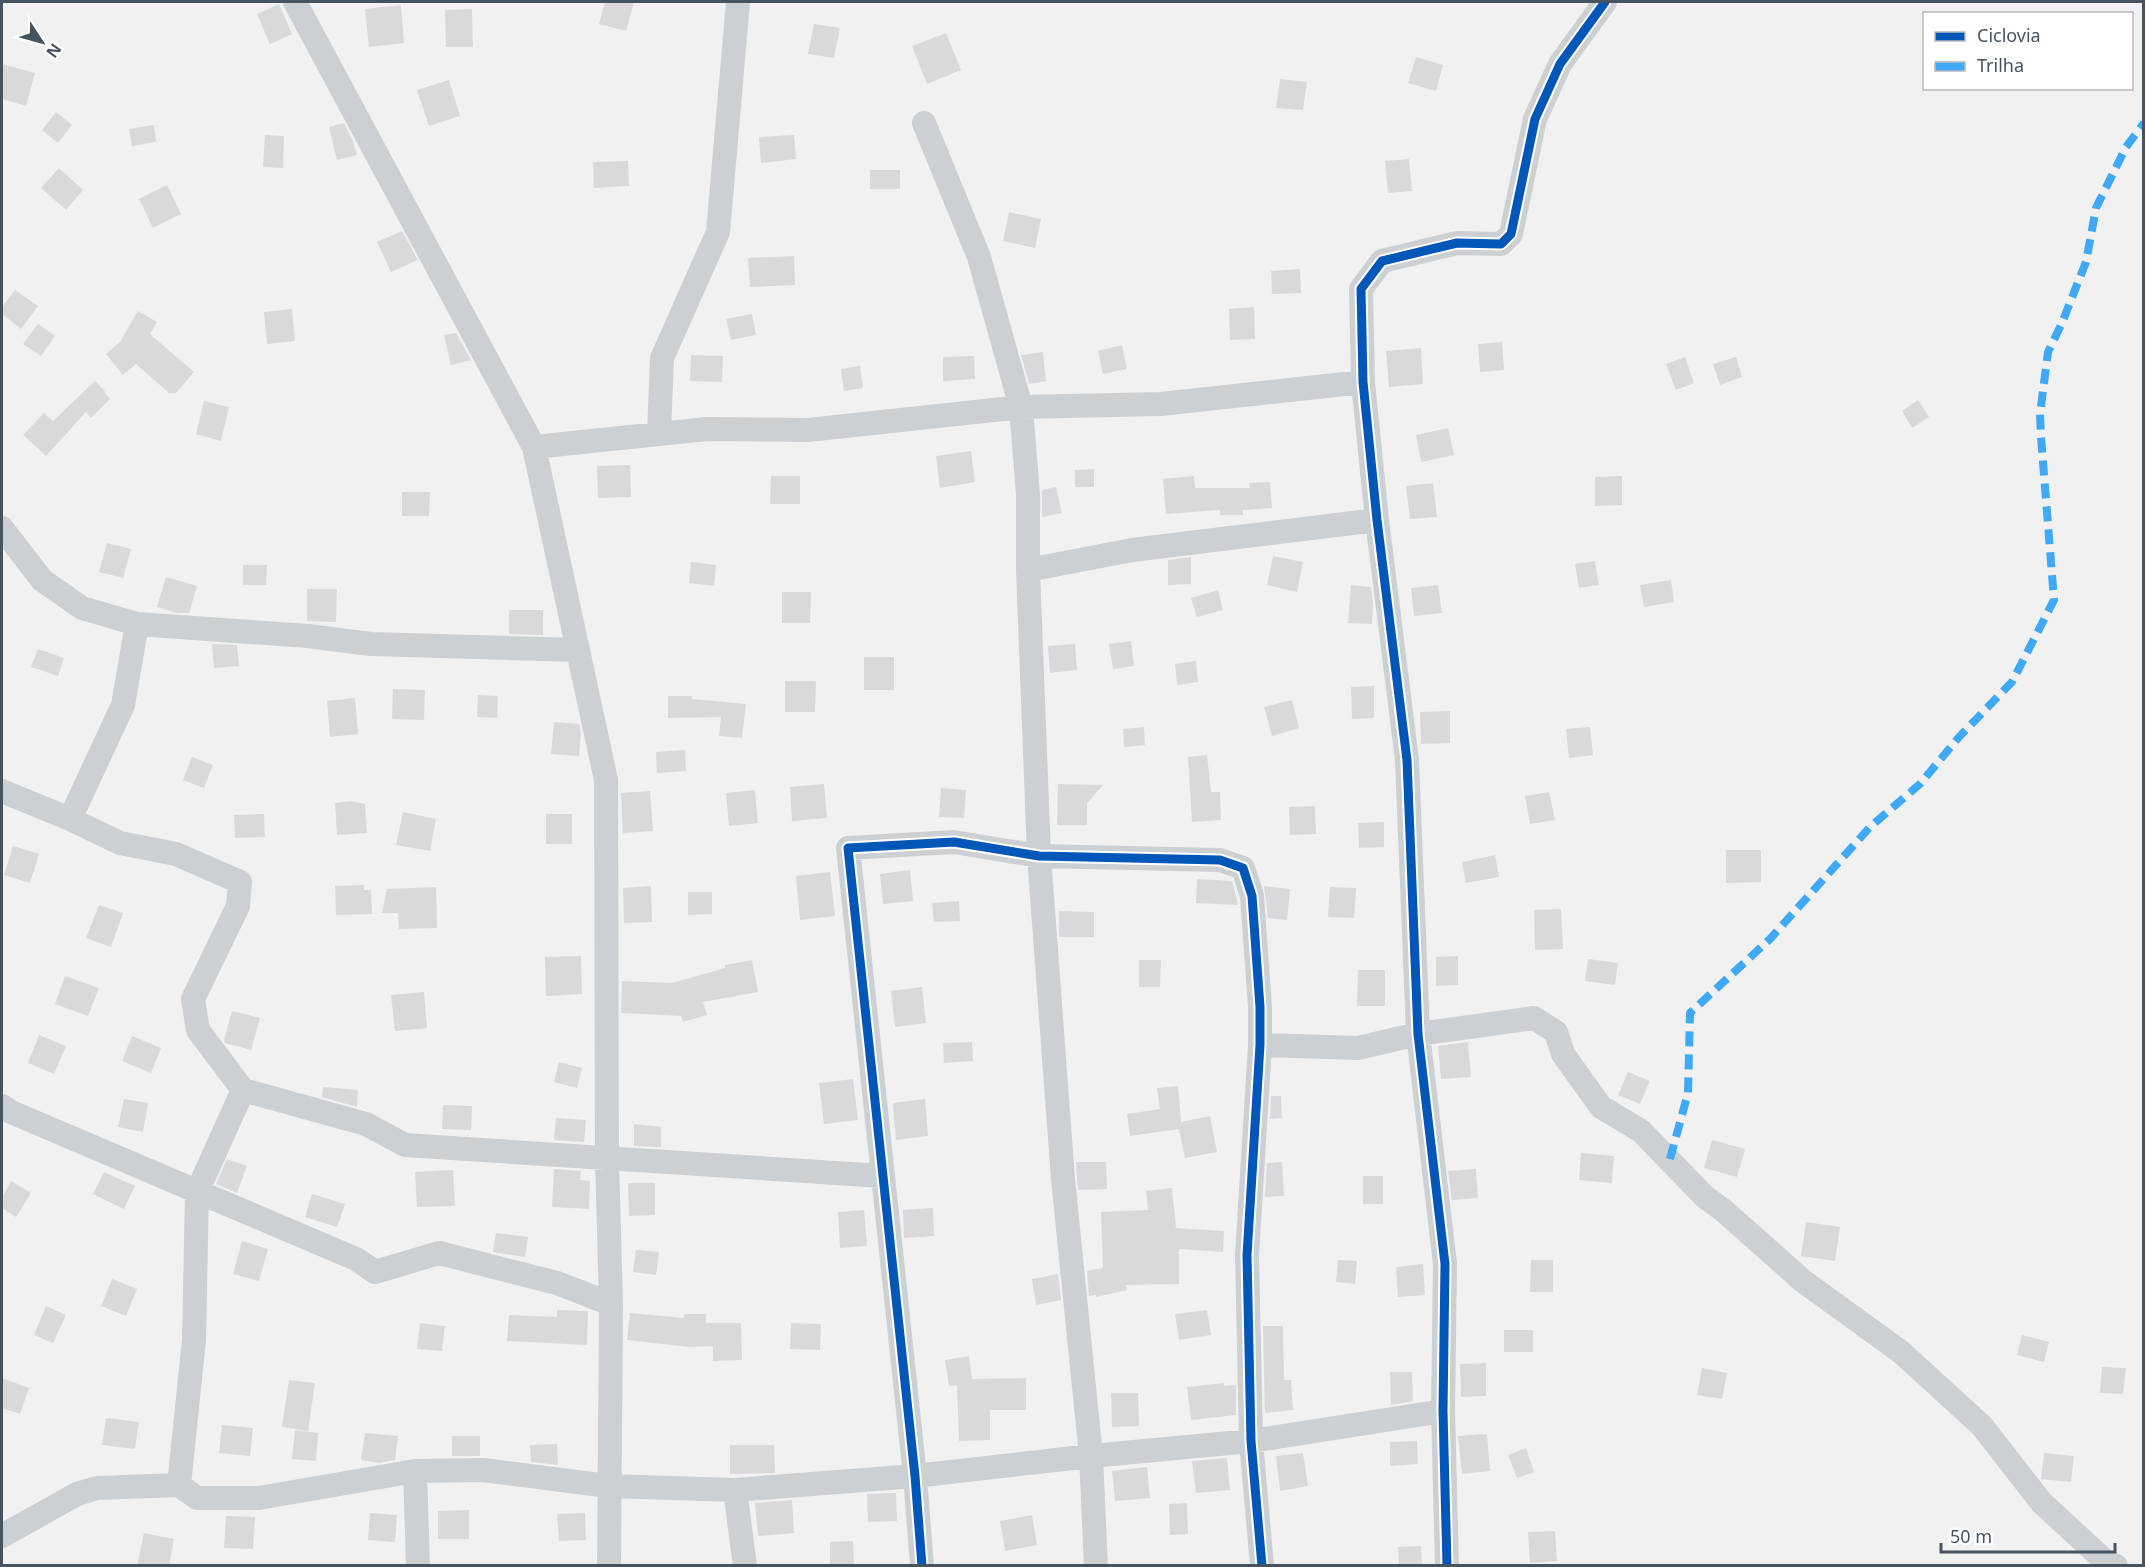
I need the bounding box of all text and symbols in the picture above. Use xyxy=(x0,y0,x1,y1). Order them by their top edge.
north arrow xyxy=(12,12,72,72)
legend xyxy=(1923,12,2133,90)
text: Ciclovia xyxy=(1977,23,2041,47)
text: N xyxy=(41,39,67,63)
text: Trilha xyxy=(1977,53,2024,77)
scale bar xyxy=(1941,1516,2115,1554)
text: 50 m xyxy=(1950,1524,1992,1548)

